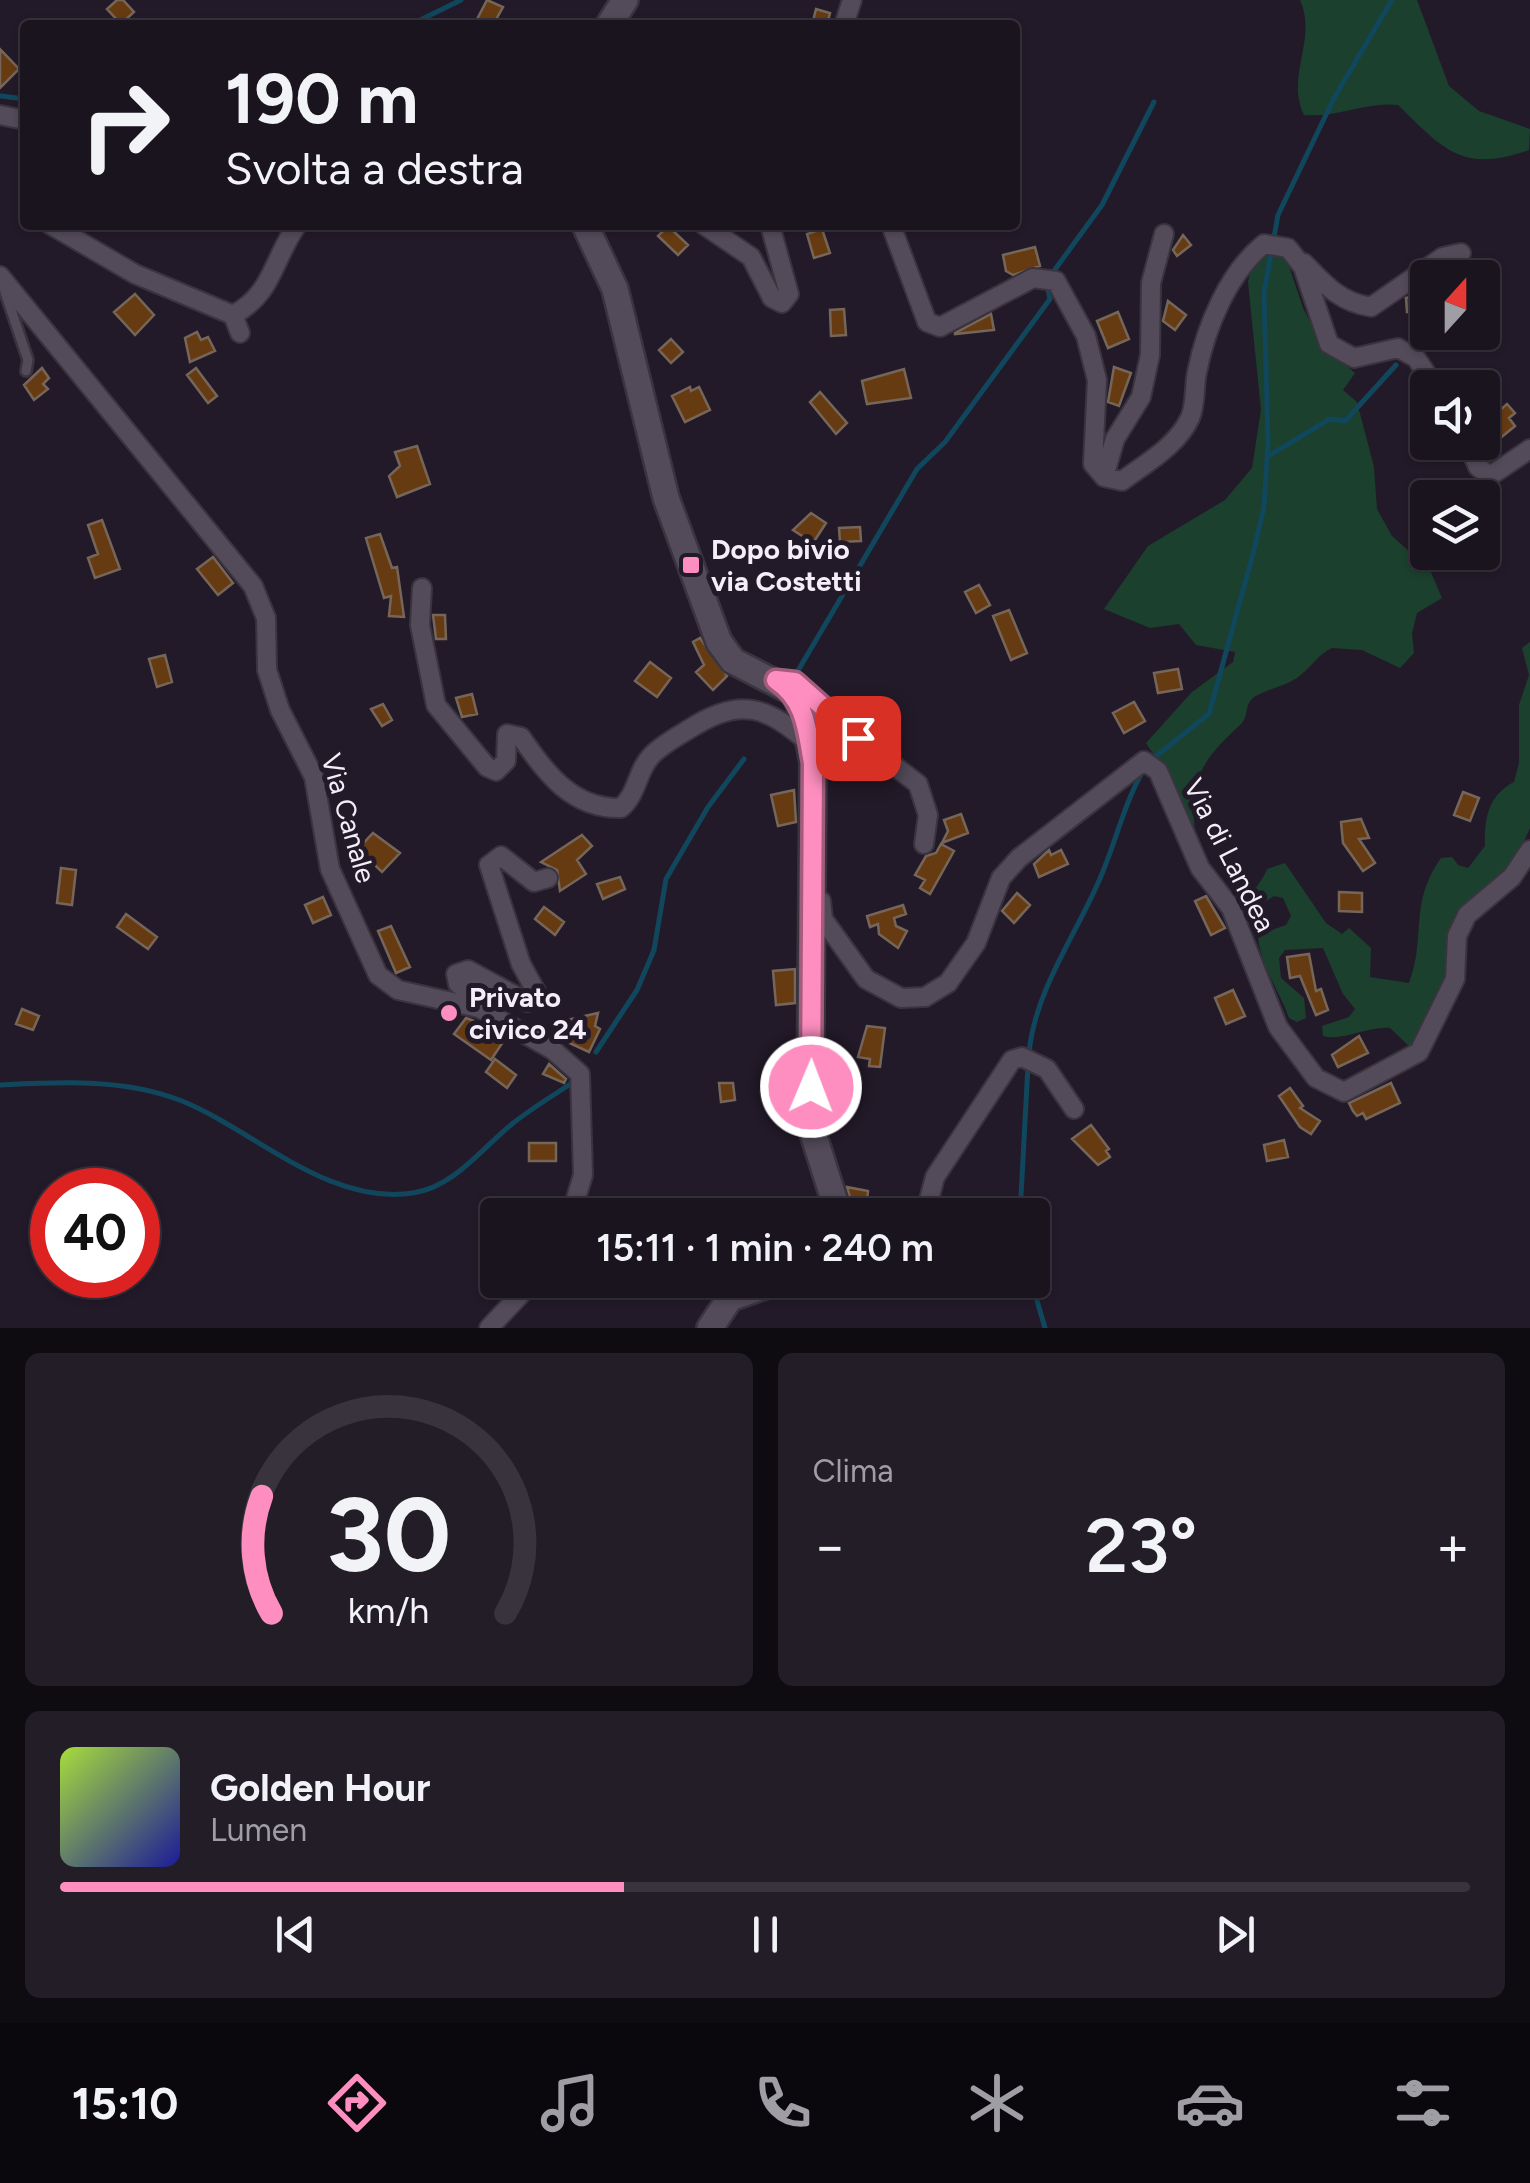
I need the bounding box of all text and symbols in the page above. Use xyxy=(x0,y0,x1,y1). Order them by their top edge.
text: 190 m xyxy=(225,56,418,141)
icon: right xyxy=(60,60,190,190)
text: Svolta a destra xyxy=(225,141,524,195)
north arrow xyxy=(1410,260,1500,350)
map controls xyxy=(1410,260,1500,570)
button: sound xyxy=(1410,370,1500,460)
button: layers xyxy=(1410,480,1500,570)
place label: Dopo bivio via Costetti xyxy=(711,532,861,598)
marker: Dopo bivio via Costetti xyxy=(680,554,702,576)
pin xyxy=(816,696,901,781)
icon: arrive xyxy=(831,711,886,766)
street label: Via Canale xyxy=(314,749,384,887)
street label: Via di Landea xyxy=(1177,773,1283,937)
place label: Privato civico 24 xyxy=(469,980,587,1046)
marker: Privato civico 24 xyxy=(438,1002,460,1024)
position arrow xyxy=(759,1035,863,1139)
speed limit sign: 40 xyxy=(30,1168,160,1298)
text: 15:11 · 1 min · 240 m xyxy=(596,1225,934,1271)
text: Clima xyxy=(813,1452,894,1490)
text: 30 xyxy=(326,1472,451,1597)
text: 23° xyxy=(1085,1501,1197,1591)
text: − xyxy=(813,1513,847,1579)
text: + xyxy=(1436,1513,1470,1579)
text: km/h xyxy=(348,1589,430,1632)
text: Golden Hour xyxy=(210,1765,431,1811)
text: Lumen xyxy=(210,1811,307,1849)
icon: previous xyxy=(268,1907,323,1962)
icon: pause xyxy=(738,1907,793,1962)
icon: next xyxy=(1208,1907,1263,1962)
icon: directions xyxy=(322,2068,392,2138)
icon: music xyxy=(535,2068,605,2138)
icon: phone xyxy=(748,2068,818,2138)
icon: climate xyxy=(962,2068,1032,2138)
icon: car xyxy=(1175,2068,1245,2138)
icon: filters xyxy=(1388,2068,1458,2138)
text: 15:10 xyxy=(72,2076,178,2130)

